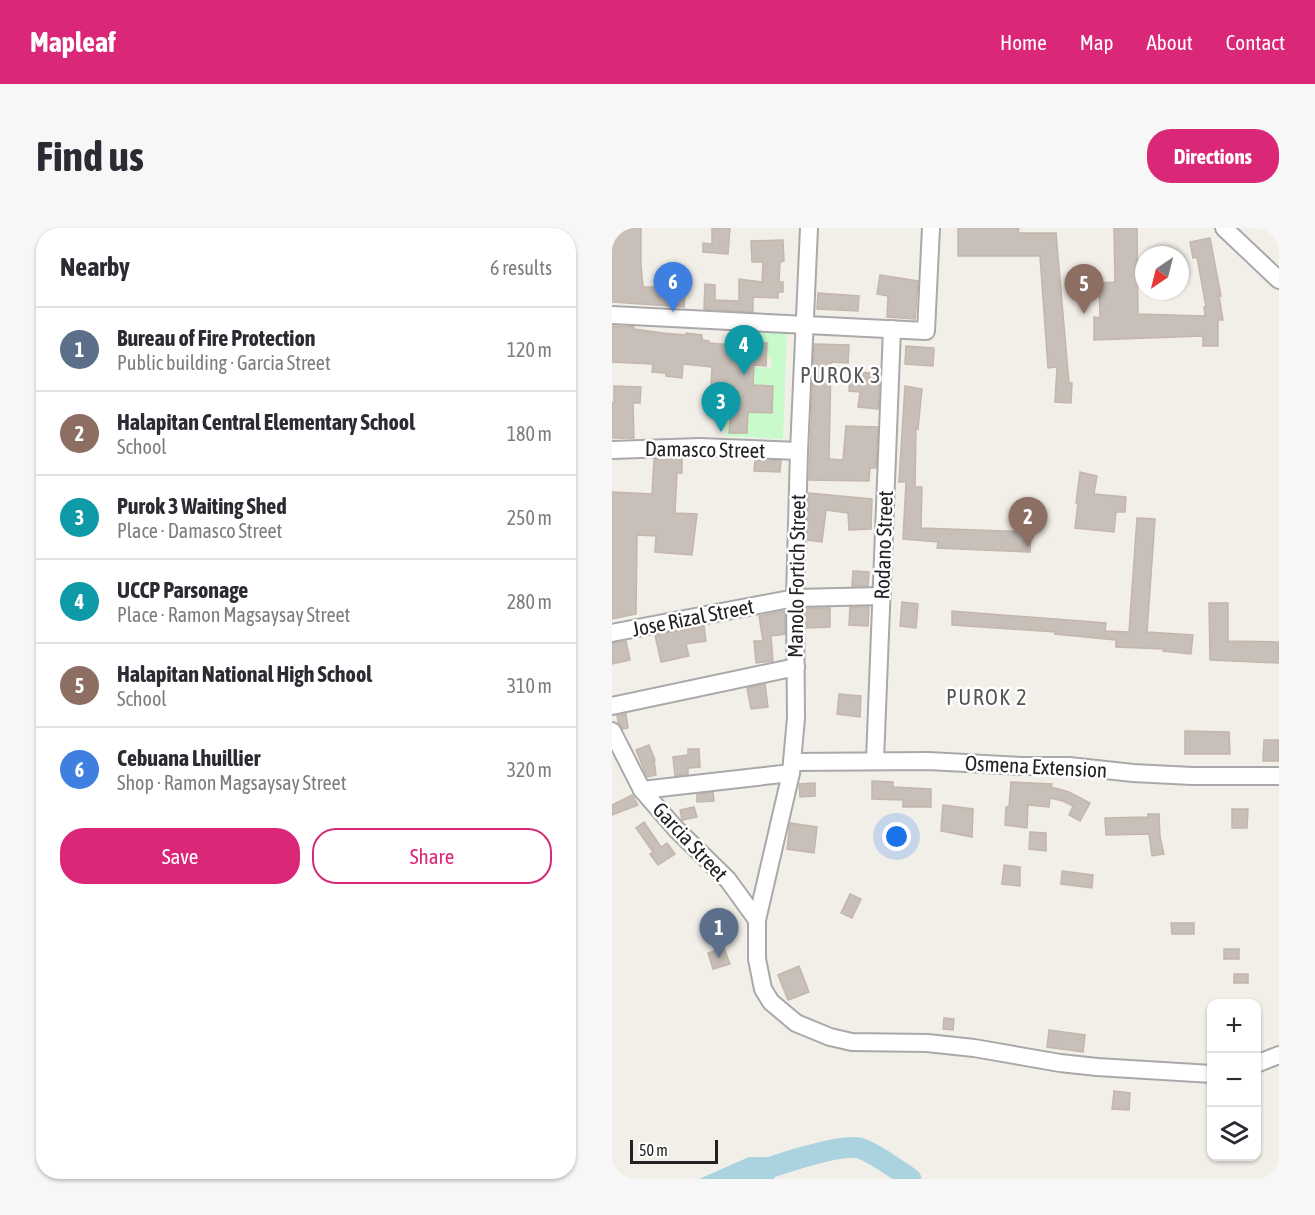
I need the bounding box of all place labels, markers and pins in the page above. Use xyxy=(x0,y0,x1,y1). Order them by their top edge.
pin: 6 xyxy=(654,262,692,312)
pin: 5 xyxy=(1064,264,1104,314)
pin: 4 xyxy=(724,326,764,375)
pin: 3 xyxy=(702,382,740,432)
pin: 2 xyxy=(1008,498,1048,547)
pin: 1 xyxy=(700,908,738,958)

